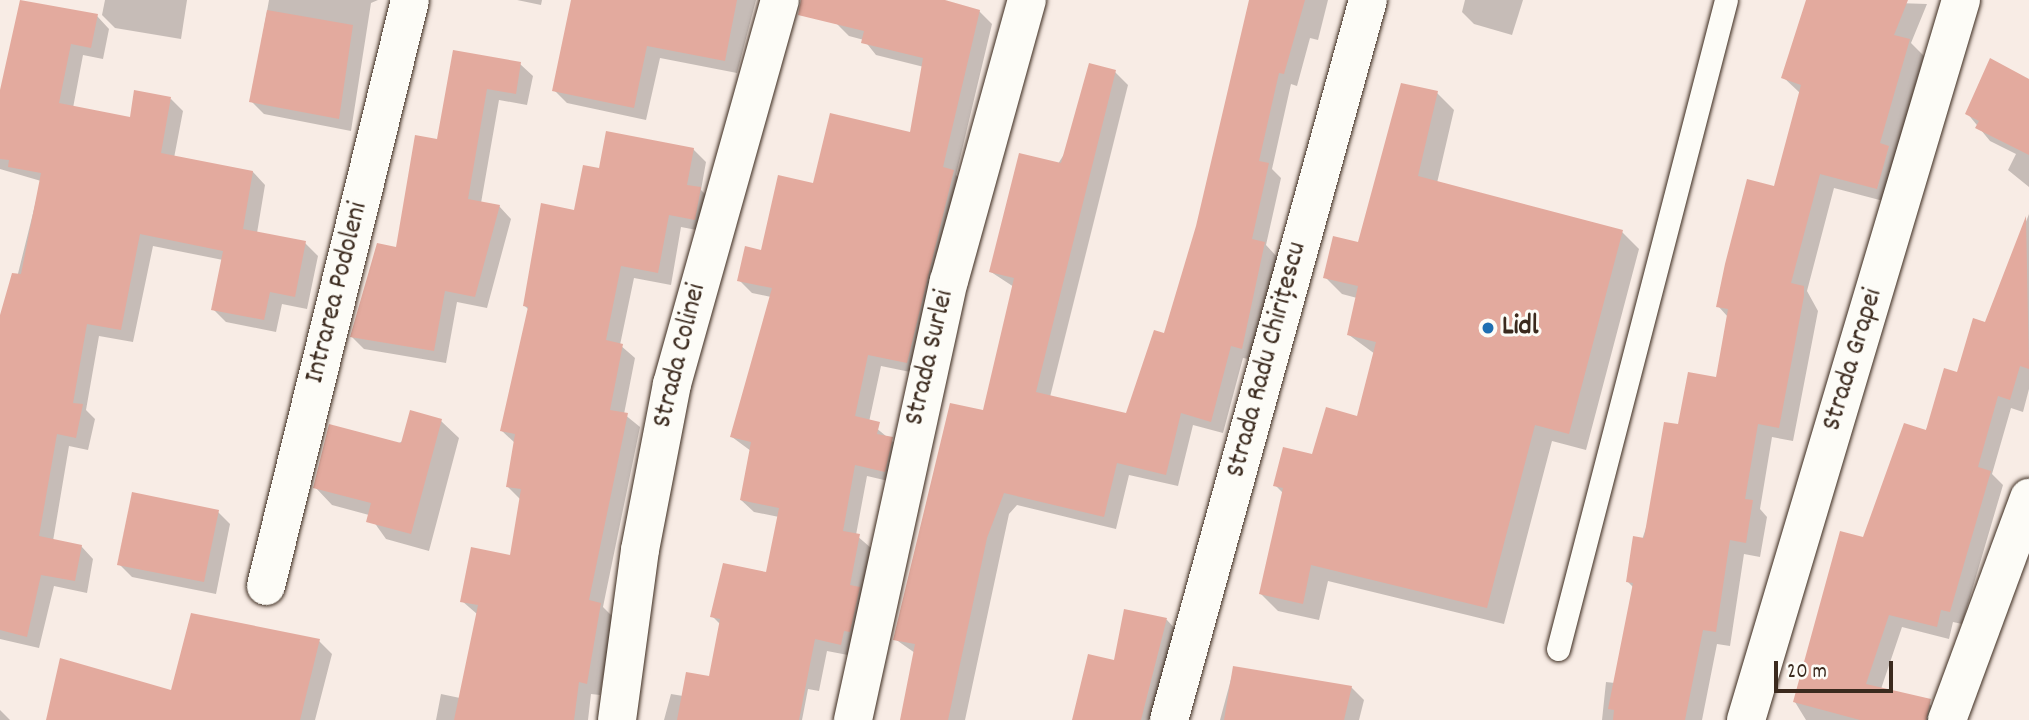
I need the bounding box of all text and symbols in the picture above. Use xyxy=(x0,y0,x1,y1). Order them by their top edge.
street label: Intrarea Podoleni xyxy=(299,199,377,387)
street label: Strada Radu Chirițescu xyxy=(1220,239,1316,481)
street label: Strada Colinei xyxy=(647,280,715,432)
street label: Strada Grapei xyxy=(1816,285,1892,435)
street label: Strada Surlei xyxy=(899,287,963,429)
place label: Lidl xyxy=(1502,311,1538,345)
marker: Lidl xyxy=(1480,320,1496,336)
scale bar xyxy=(1777,646,1896,690)
text: 20 m xyxy=(1787,658,1827,688)

